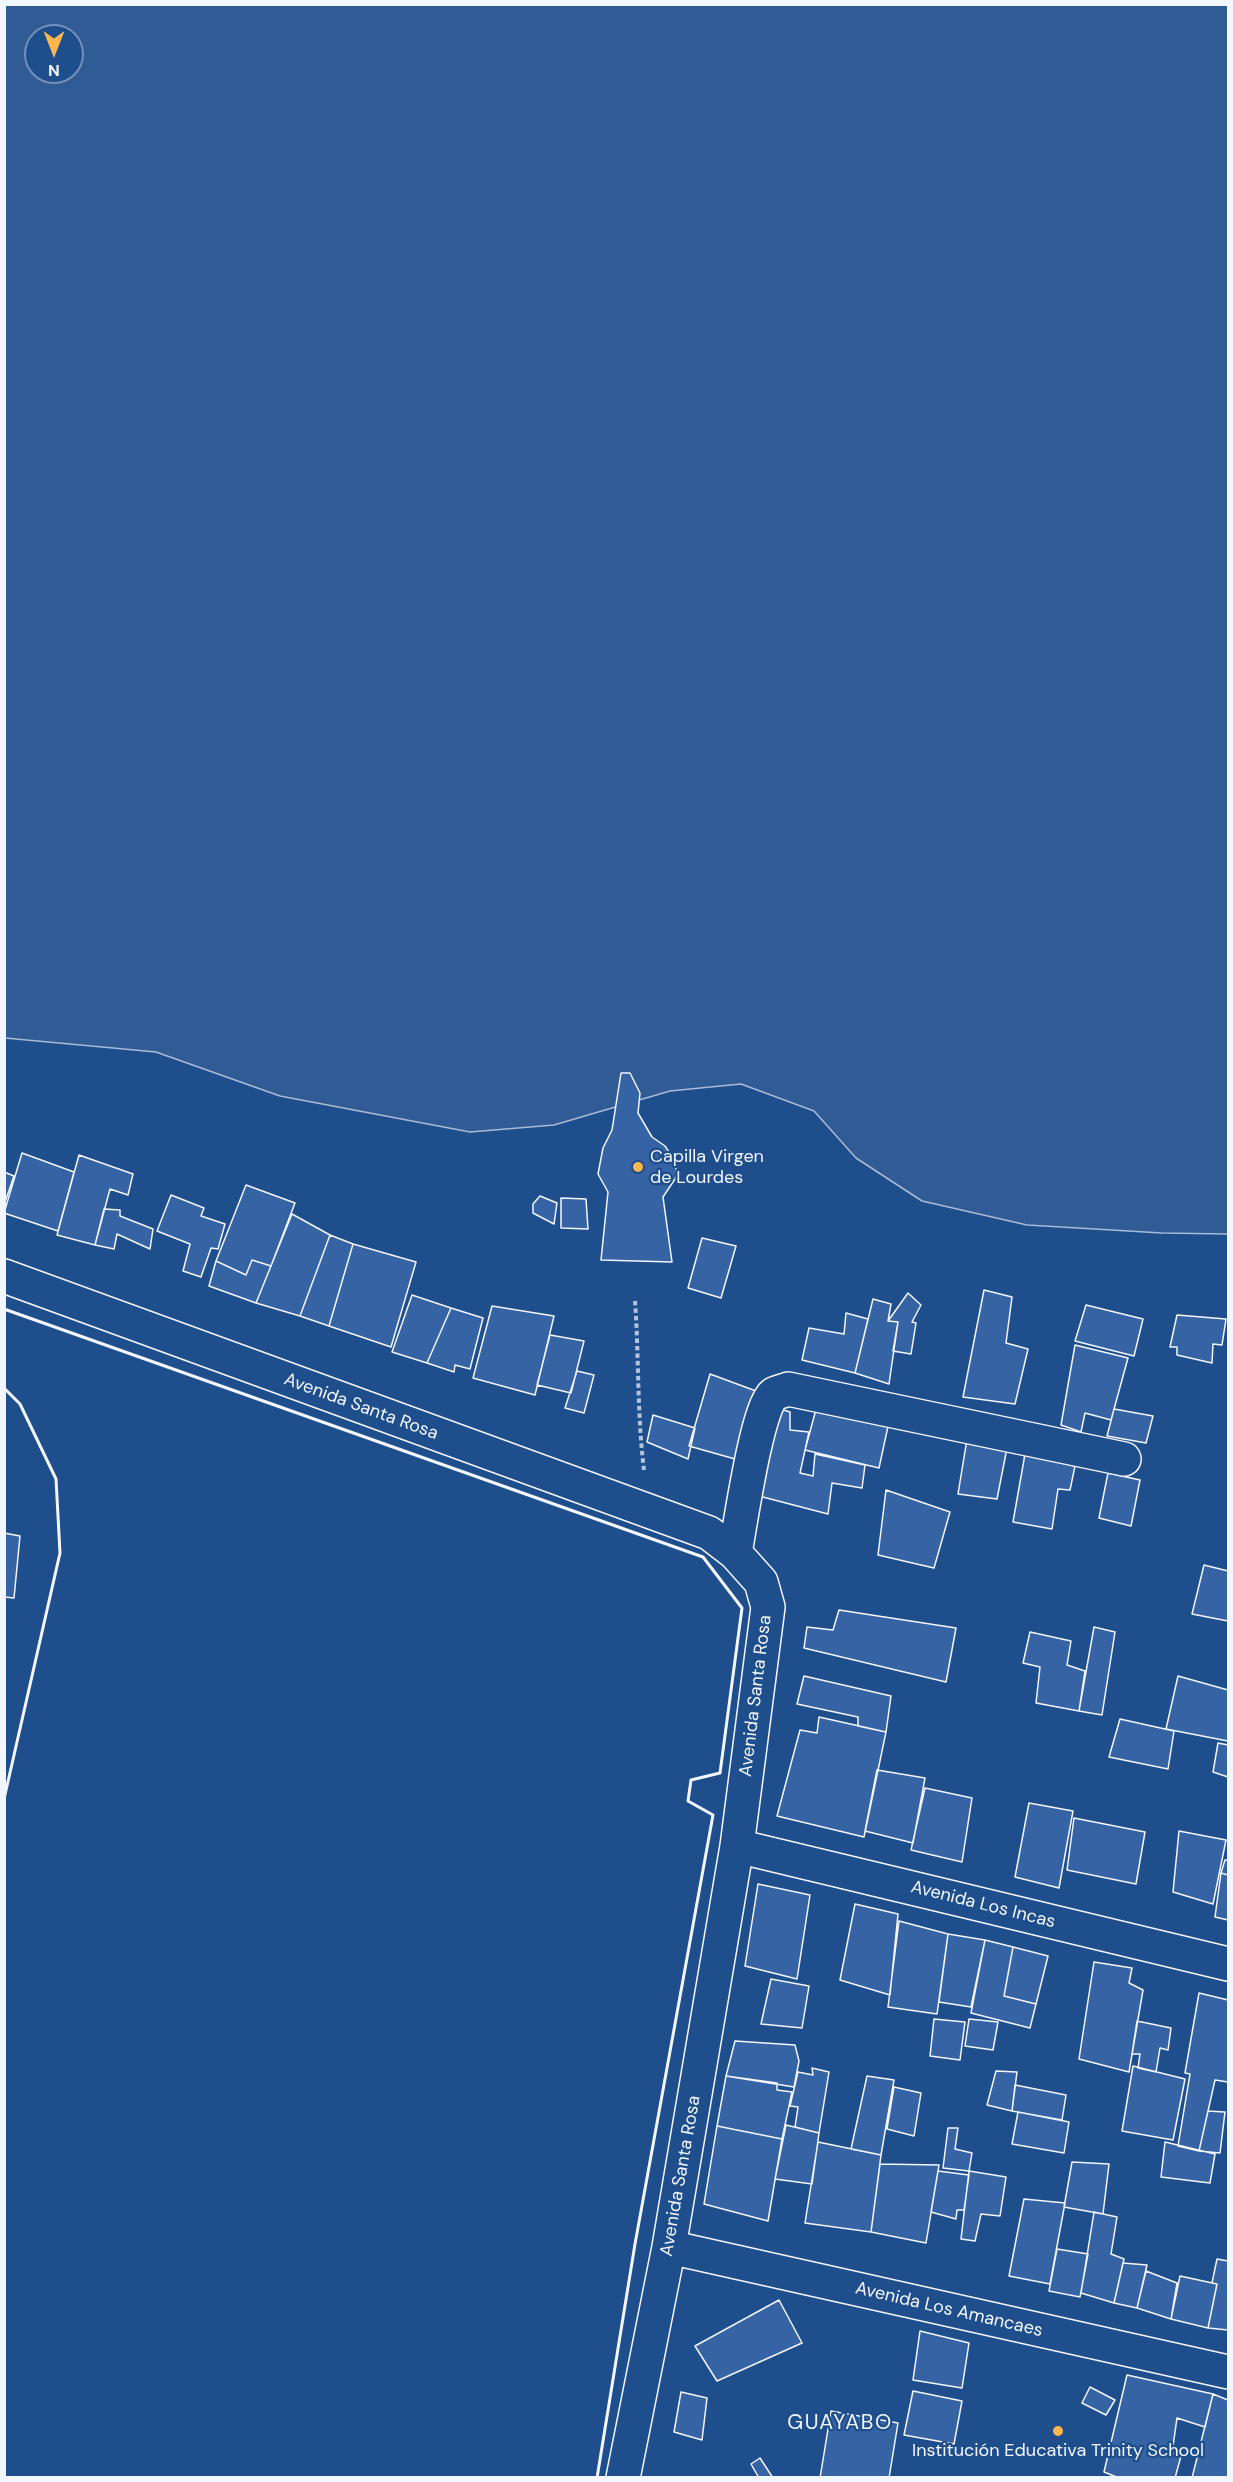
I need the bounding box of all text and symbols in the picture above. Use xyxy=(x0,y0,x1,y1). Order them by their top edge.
north arrow xyxy=(24,24,84,84)
text: N xyxy=(48,60,60,81)
place label: Capilla Virgen de Lourdes xyxy=(650,1146,764,1188)
marker: Capilla Virgen de Lourdes xyxy=(631,1160,645,1174)
street label: Avenida Santa Rosa xyxy=(281,1369,441,1445)
street label: Avenida Santa Rosa xyxy=(735,1614,777,1778)
street label: Avenida Los Incas xyxy=(909,1877,1057,1933)
street label: Avenida Santa Rosa xyxy=(656,2094,706,2258)
street label: Avenida Los Amancaes xyxy=(853,2278,1045,2342)
district label: GUAYABO xyxy=(787,2410,893,2436)
marker: Institución Educativa Trinity School xyxy=(1051,2424,1065,2438)
place label: Institución Educativa Trinity School xyxy=(912,2440,1204,2462)

